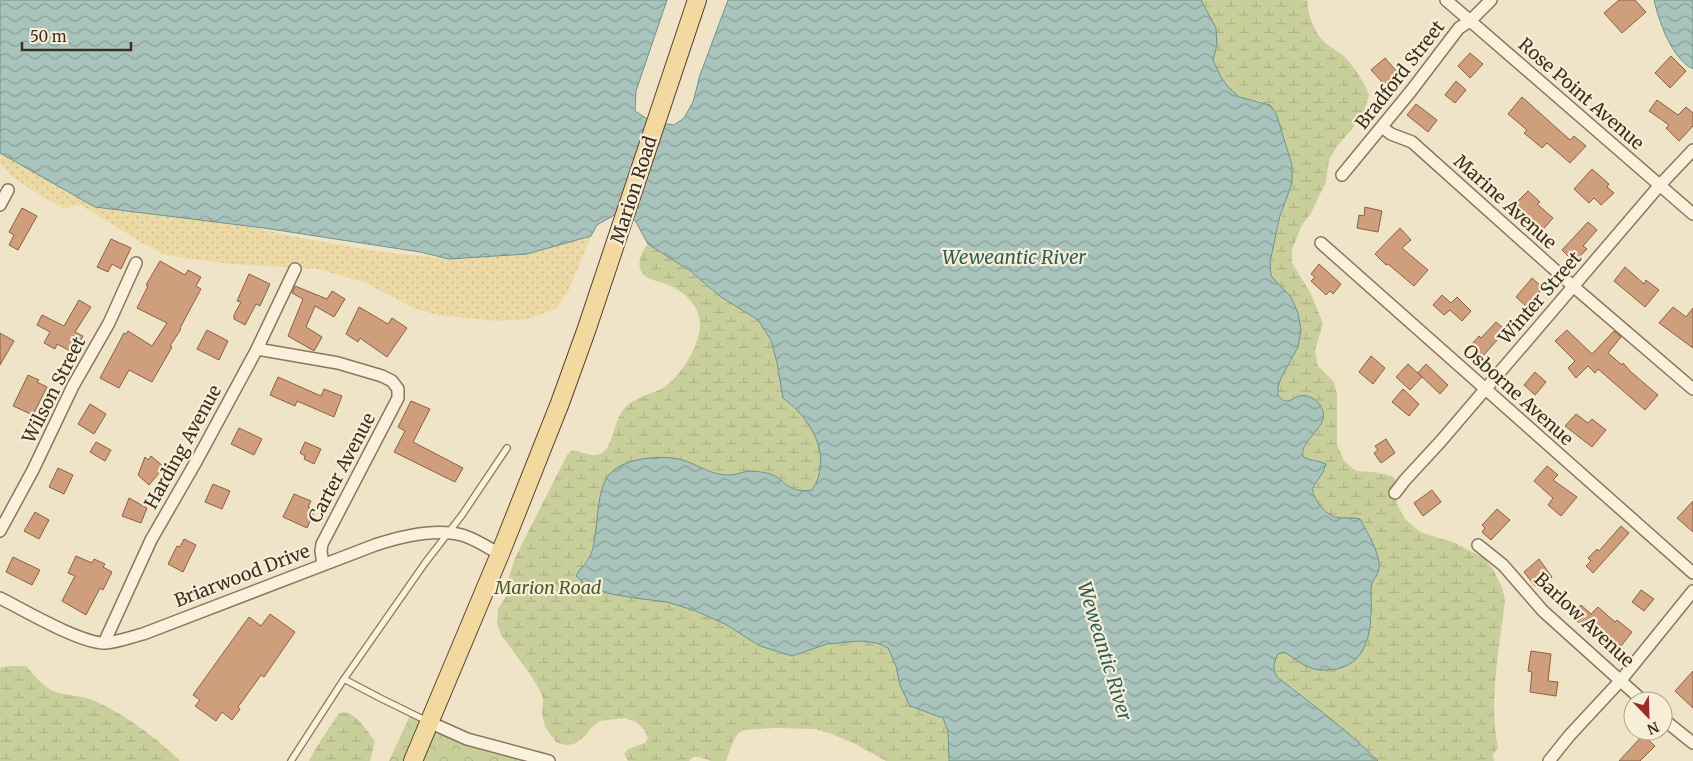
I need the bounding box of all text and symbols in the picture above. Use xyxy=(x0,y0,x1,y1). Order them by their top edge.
street label: Bradford Street xyxy=(1350,16,1449,134)
scale bar xyxy=(22,20,131,52)
text: 50 m xyxy=(30,27,67,46)
street label: Rose Point Avenue xyxy=(1514,33,1649,154)
street label: Marion Road xyxy=(605,133,662,247)
street label: Marine Avenue xyxy=(1449,150,1561,254)
water label: Weweantic River xyxy=(942,245,1086,269)
street label: Winter Street xyxy=(1492,247,1586,349)
street label: Wilson Street xyxy=(16,333,90,448)
street label: Osborne Avenue xyxy=(1458,339,1578,450)
street label: Harding Avenue xyxy=(139,381,226,513)
street label: Carter Avenue xyxy=(303,409,380,527)
street label: Briarwood Drive xyxy=(171,539,313,612)
street label: Barlow Avenue xyxy=(1530,567,1639,672)
park label: Marion Road xyxy=(494,576,602,599)
water label: Weweantic River xyxy=(1072,579,1138,724)
north arrow xyxy=(1623,691,1673,741)
text: N xyxy=(1644,718,1662,738)

